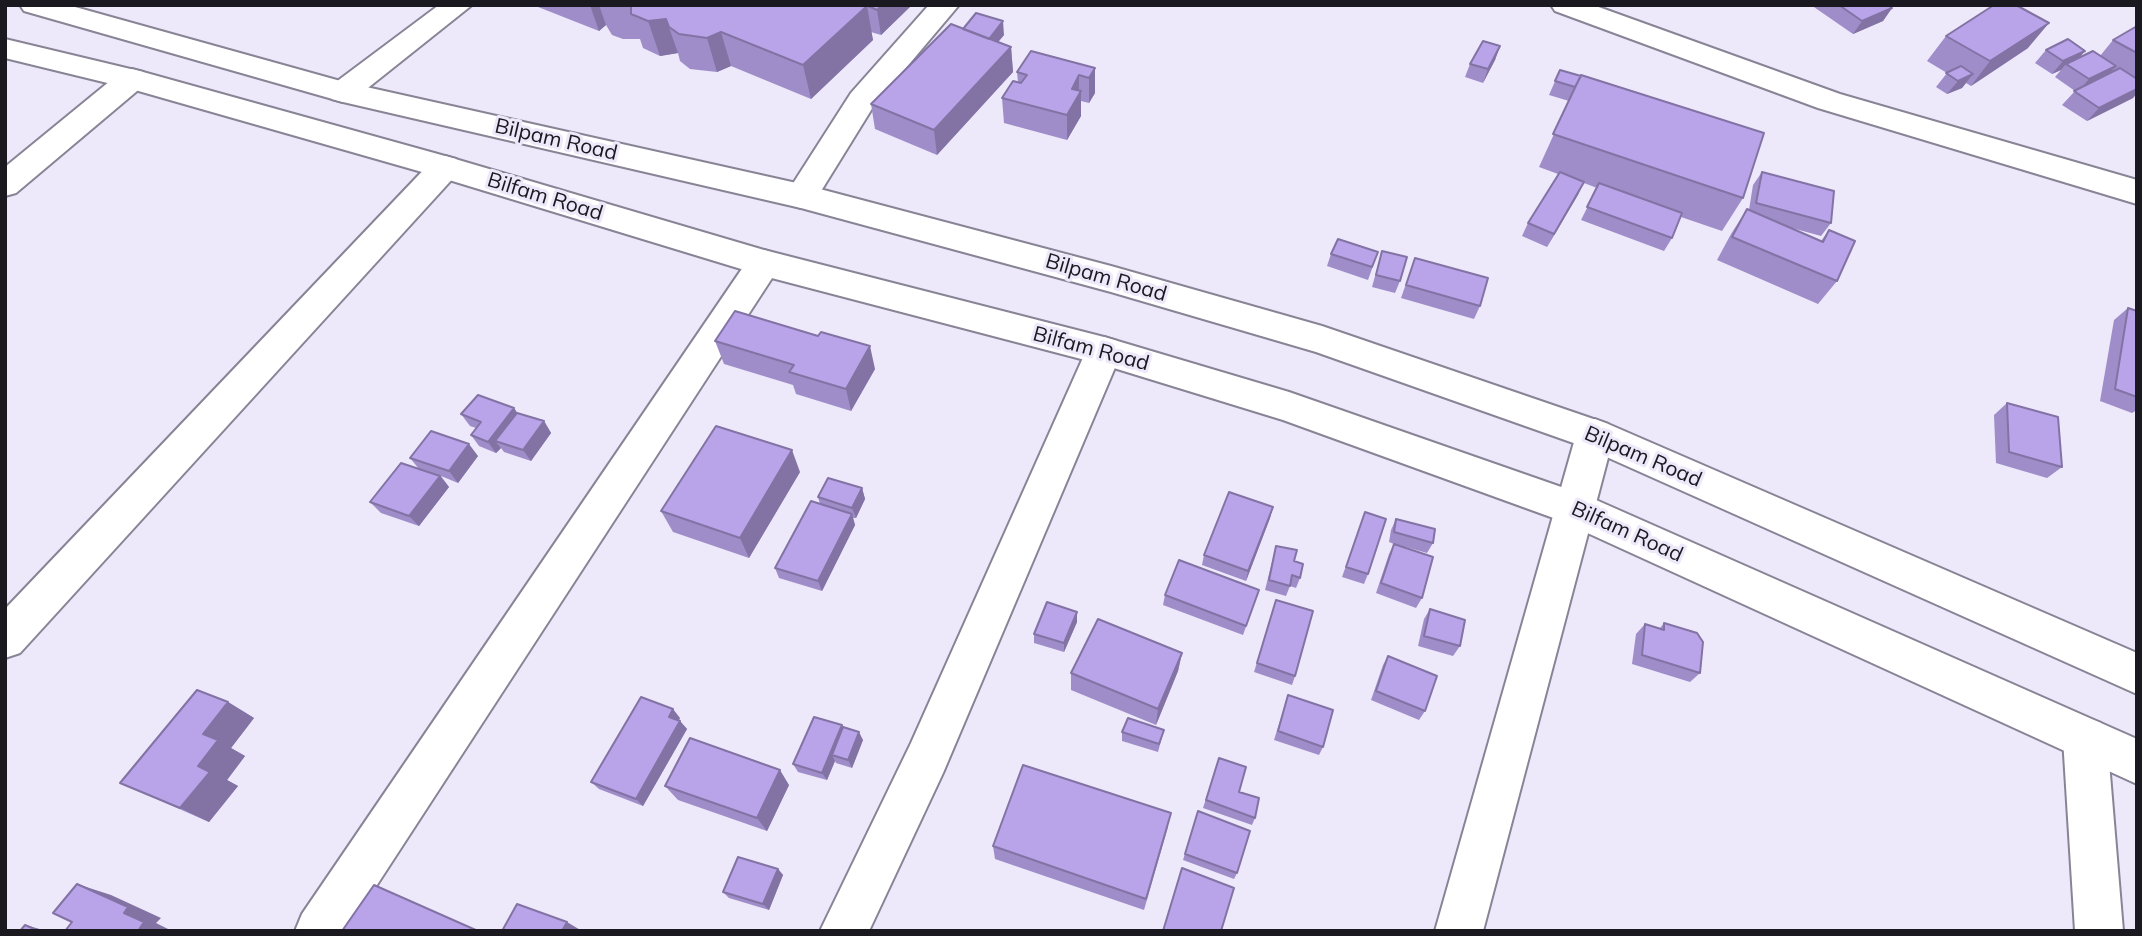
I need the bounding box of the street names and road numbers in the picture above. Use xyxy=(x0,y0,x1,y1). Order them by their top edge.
street label: Bilpam Road xyxy=(492,114,620,166)
street label: Bilfam Road xyxy=(484,168,606,226)
street label: Bilpam Road xyxy=(1043,249,1169,307)
street label: Bilfam Road xyxy=(1030,321,1152,377)
street label: Bilpam Road xyxy=(1581,421,1705,493)
street label: Bilfam Road xyxy=(1567,496,1687,568)

